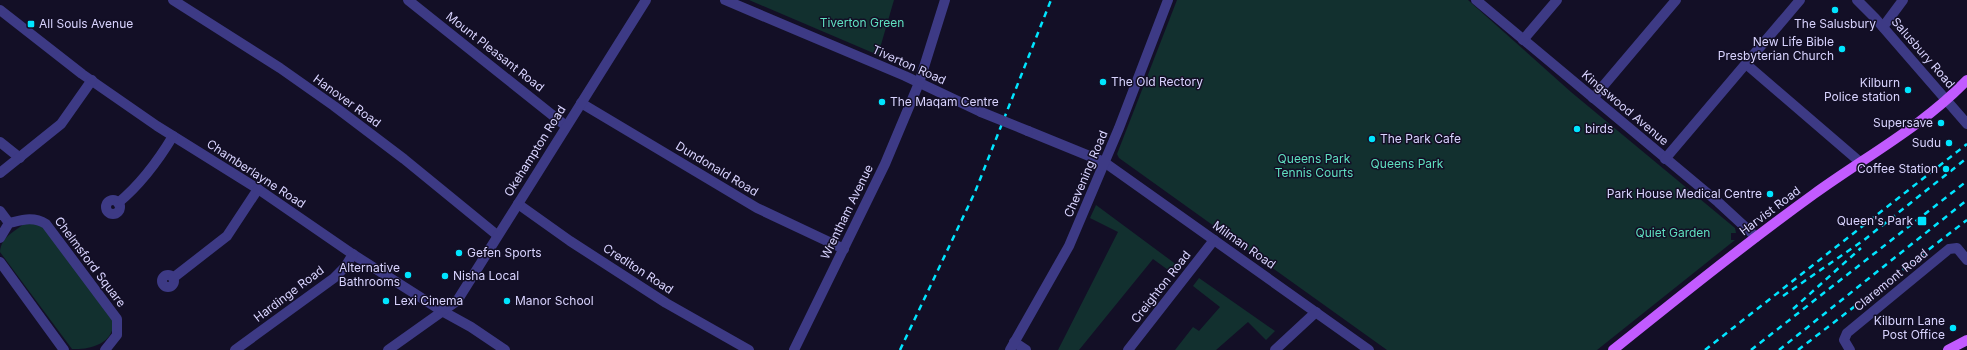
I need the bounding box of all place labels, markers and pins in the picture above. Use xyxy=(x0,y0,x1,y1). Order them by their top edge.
marker: The Salusbury xyxy=(1830,5,1840,15)
place label: All Souls Avenue xyxy=(39,16,133,31)
place label: The Salusbury xyxy=(1794,16,1876,31)
marker: All Souls Avenue xyxy=(26,19,36,29)
place label: New Life Bible Presbyterian Church xyxy=(1718,34,1834,63)
marker: New Life Bible Presbyterian Church xyxy=(1837,44,1847,54)
place label: The Old Rectory xyxy=(1111,74,1203,89)
place label: Kilburn Police station xyxy=(1824,75,1900,104)
marker: The Old Rectory xyxy=(1098,77,1108,87)
marker: Kilburn Police station xyxy=(1903,85,1913,95)
place label: The Maqam Centre xyxy=(890,94,999,109)
marker: The Maqam Centre xyxy=(877,97,887,107)
place label: Supersave xyxy=(1873,115,1933,130)
marker: Supersave xyxy=(1936,118,1946,128)
place label: birds xyxy=(1585,121,1613,136)
marker: birds xyxy=(1572,124,1582,134)
place label: The Park Cafe xyxy=(1380,131,1461,146)
marker: The Park Cafe xyxy=(1367,134,1377,144)
place label: Sudu xyxy=(1912,135,1941,150)
marker: Sudu xyxy=(1944,138,1954,148)
place label: Coffee Station xyxy=(1857,161,1938,176)
marker: Coffee Station xyxy=(1941,164,1951,174)
place label: Park House Medical Centre xyxy=(1607,186,1762,201)
marker: Park House Medical Centre xyxy=(1765,189,1775,199)
place label: Queen's Park xyxy=(1837,213,1913,228)
marker: Queen's Park xyxy=(1916,215,1928,227)
place label: Gefen Sports xyxy=(467,245,542,260)
marker: Gefen Sports xyxy=(454,248,464,258)
place label: Alternative Bathrooms xyxy=(339,260,400,289)
place label: Nisha Local xyxy=(453,268,519,283)
marker: Alternative Bathrooms xyxy=(403,270,413,280)
marker: Nisha Local xyxy=(440,271,450,281)
place label: Lexi Cinema xyxy=(394,293,463,308)
place label: Manor School xyxy=(515,293,594,308)
marker: Lexi Cinema xyxy=(381,296,391,306)
marker: Manor School xyxy=(502,296,512,306)
place label: Kilburn Lane Post Office xyxy=(1874,313,1945,342)
marker: Kilburn Lane Post Office xyxy=(1948,323,1958,333)

